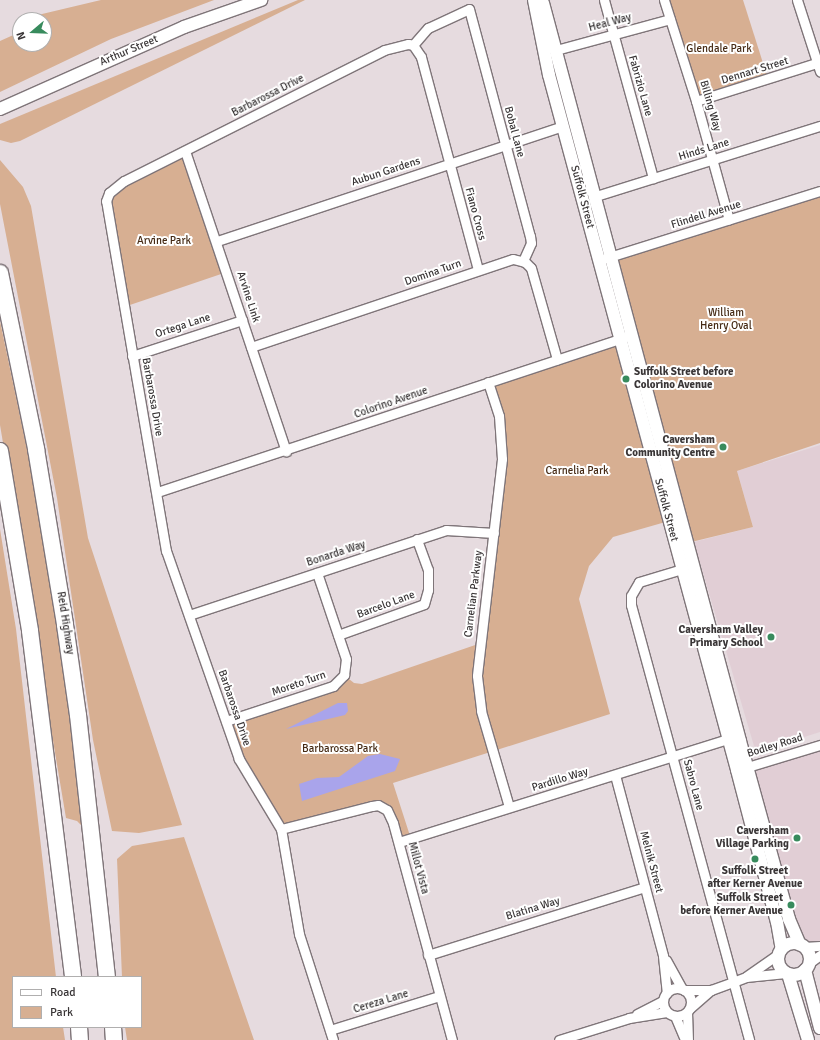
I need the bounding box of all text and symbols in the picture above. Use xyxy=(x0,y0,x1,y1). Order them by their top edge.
street label: Heal Way xyxy=(587,11,633,35)
north arrow xyxy=(12,12,52,52)
text: N xyxy=(14,30,29,41)
street label: Arthur Street xyxy=(98,33,160,69)
park label: Glendale Park xyxy=(686,42,752,56)
street label: Fabrizio Lane xyxy=(625,54,655,118)
street label: Dennart Street xyxy=(720,55,790,87)
street label: Barbarossa Drive xyxy=(230,72,306,120)
street label: Billing Way xyxy=(696,79,724,133)
street label: Bobal Lane xyxy=(501,105,527,159)
street label: Hinds Lane xyxy=(677,136,731,164)
street label: Aubun Gardens xyxy=(350,155,422,189)
street label: Suffolk Street xyxy=(567,164,597,230)
street label: Fiano Cross xyxy=(462,186,488,242)
street label: Flindell Avenue xyxy=(669,198,743,232)
park label: Arvine Park xyxy=(137,234,191,248)
street label: Domina Turn xyxy=(403,257,463,289)
street label: Arvine Link xyxy=(234,270,262,324)
park label: William Henry Oval xyxy=(700,307,752,333)
street label: Ortega Lane xyxy=(154,311,212,341)
street label: Barbarossa Drive xyxy=(139,357,165,437)
place label: Suffolk Street before Colorino Avenue xyxy=(634,366,733,392)
marker: Suffolk Street before Colorino Avenue xyxy=(621,374,631,384)
street label: Colorino Avenue xyxy=(353,384,429,422)
place label: Caversham Community Centre xyxy=(626,434,715,460)
marker: Caversham Community Centre xyxy=(718,442,728,452)
park label: Carnelia Park xyxy=(546,464,608,478)
street label: Suffolk Street xyxy=(651,477,681,543)
street label: Bonarda Way xyxy=(305,538,367,570)
street label: Carnelian Parkway xyxy=(462,550,486,638)
street label: Barcelo Lane xyxy=(355,588,417,622)
street label: Reid Highway xyxy=(54,591,76,655)
place label: Caversham Valley Primary School xyxy=(679,624,763,650)
marker: Caversham Valley Primary School xyxy=(766,632,776,642)
street label: Barbarossa Drive xyxy=(215,668,253,748)
street label: Moreto Turn xyxy=(270,669,328,699)
street label: Bodley Road xyxy=(745,731,805,761)
park label: Barbarossa Park xyxy=(302,742,378,756)
street label: Sabro Lane xyxy=(680,758,706,812)
street label: Pardillo Way xyxy=(530,765,590,795)
place label: Caversham Village Parking xyxy=(716,825,789,851)
street label: Melnik Street xyxy=(636,830,666,894)
marker: Caversham Village Parking xyxy=(792,833,802,843)
street label: Millot Vista xyxy=(405,840,431,896)
marker: Suffolk Street after Kerner Avenue xyxy=(750,854,760,864)
place label: Suffolk Street after Kerner Avenue xyxy=(707,865,803,891)
place label: Suffolk Street before Kerner Avenue xyxy=(680,892,783,918)
street label: Blatina Way xyxy=(504,895,562,923)
marker: Suffolk Street before Kerner Avenue xyxy=(786,900,796,910)
legend xyxy=(12,976,142,1028)
text: Road xyxy=(50,985,76,1000)
street label: Cereza Lane xyxy=(352,987,410,1017)
text: Park xyxy=(50,1005,73,1020)

